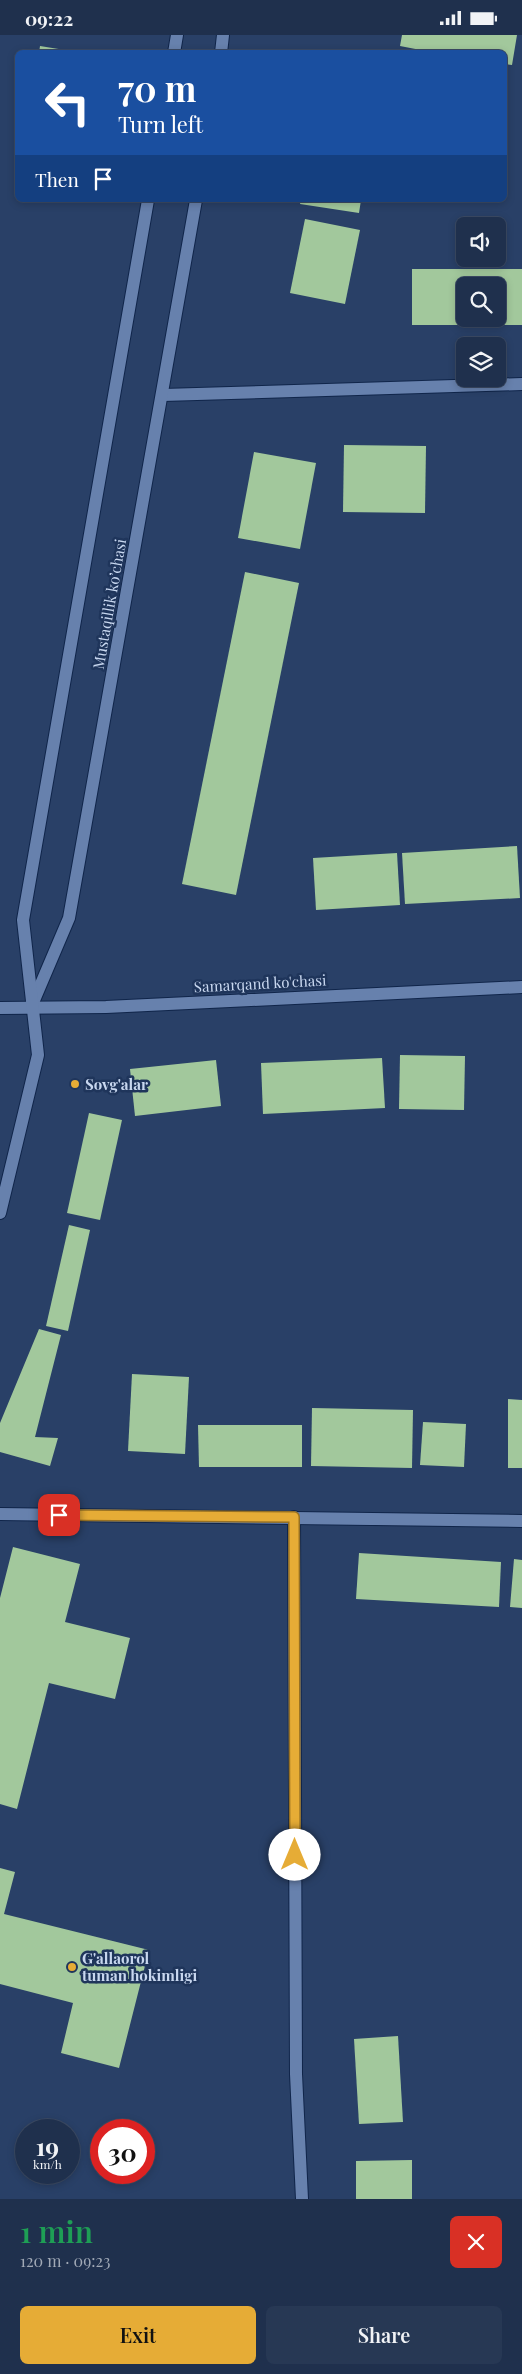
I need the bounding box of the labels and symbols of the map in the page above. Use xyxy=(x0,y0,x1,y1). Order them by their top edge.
street label: Mustaqillik ko’chasi xyxy=(88,537,130,671)
street label: Samarqand ko'chasi xyxy=(193,970,327,996)
place label: Sovg'alar xyxy=(85,1074,148,1094)
marker: Sovg'alar xyxy=(69,1078,81,1090)
pin xyxy=(38,1494,80,1536)
position arrow xyxy=(268,1828,320,1880)
place label: G'allaorol tuman hokimligi xyxy=(81,1948,197,1985)
marker: G'allaorol tuman hokimligi xyxy=(66,1961,78,1973)
speed limit sign: 30 xyxy=(90,2119,155,2184)

